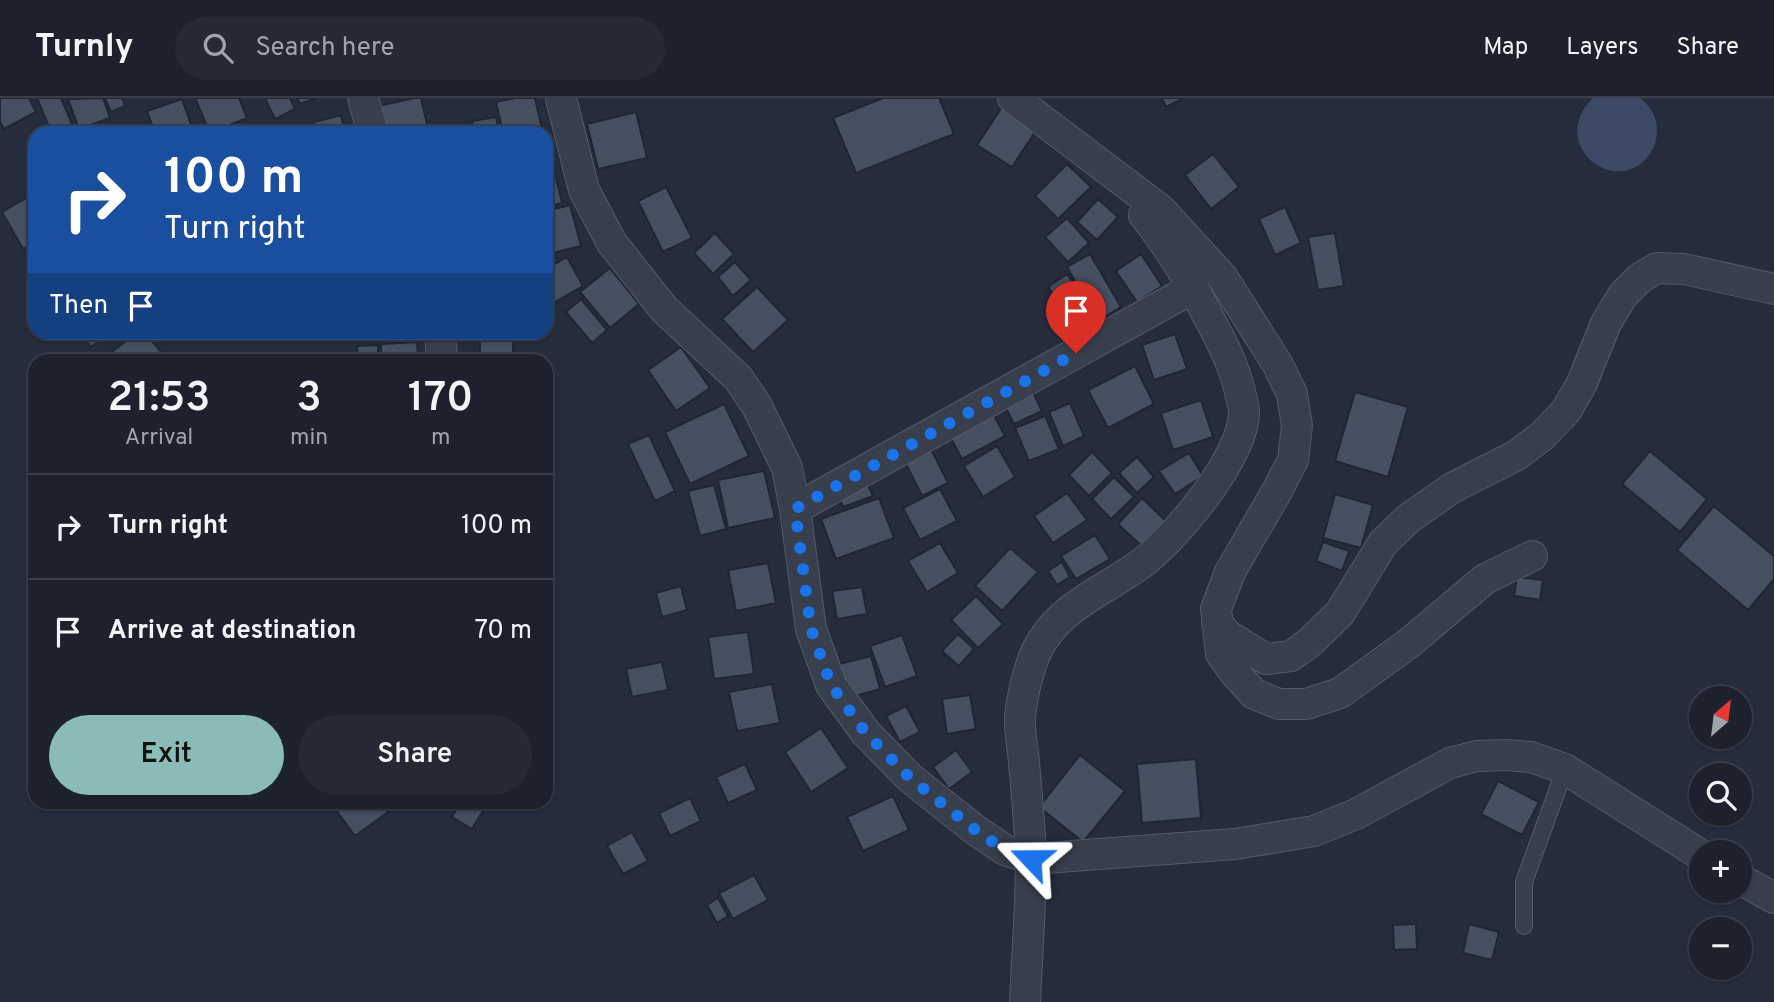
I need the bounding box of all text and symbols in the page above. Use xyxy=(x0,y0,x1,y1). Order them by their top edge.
search box xyxy=(175,17,665,80)
text: Turnly xyxy=(35,27,133,69)
icon: search xyxy=(199,29,237,67)
text: Search here xyxy=(255,32,394,65)
text: Map xyxy=(1483,33,1528,63)
text: Layers xyxy=(1566,33,1638,63)
text: Share xyxy=(1676,33,1739,63)
text: 100 m xyxy=(164,149,303,211)
icon: right xyxy=(49,154,140,245)
text: Turn right xyxy=(164,210,306,250)
pin xyxy=(1046,281,1106,353)
icon: arrive xyxy=(122,287,160,325)
text: Then xyxy=(49,290,108,323)
icon: arrive xyxy=(1057,292,1095,330)
text: 21:53 xyxy=(107,373,211,426)
text: 3 xyxy=(297,373,322,426)
text: 170 xyxy=(408,373,473,426)
text: Arrival xyxy=(125,424,193,453)
text: min xyxy=(290,424,328,453)
text: m xyxy=(431,424,450,453)
icon: right xyxy=(49,508,87,546)
text: Turn right xyxy=(108,510,228,543)
text: 100 m xyxy=(461,510,532,543)
icon: arrive xyxy=(49,613,87,651)
text: Arrive at destination xyxy=(108,615,356,648)
text: 70 m xyxy=(474,615,532,648)
north arrow xyxy=(1689,686,1752,749)
map controls xyxy=(1689,686,1752,980)
button: Exit xyxy=(49,715,284,795)
button: Share xyxy=(298,715,532,795)
button: search xyxy=(1689,763,1752,826)
position arrow xyxy=(994,822,1068,896)
button: + xyxy=(1689,840,1752,903)
button: − xyxy=(1689,917,1752,980)

